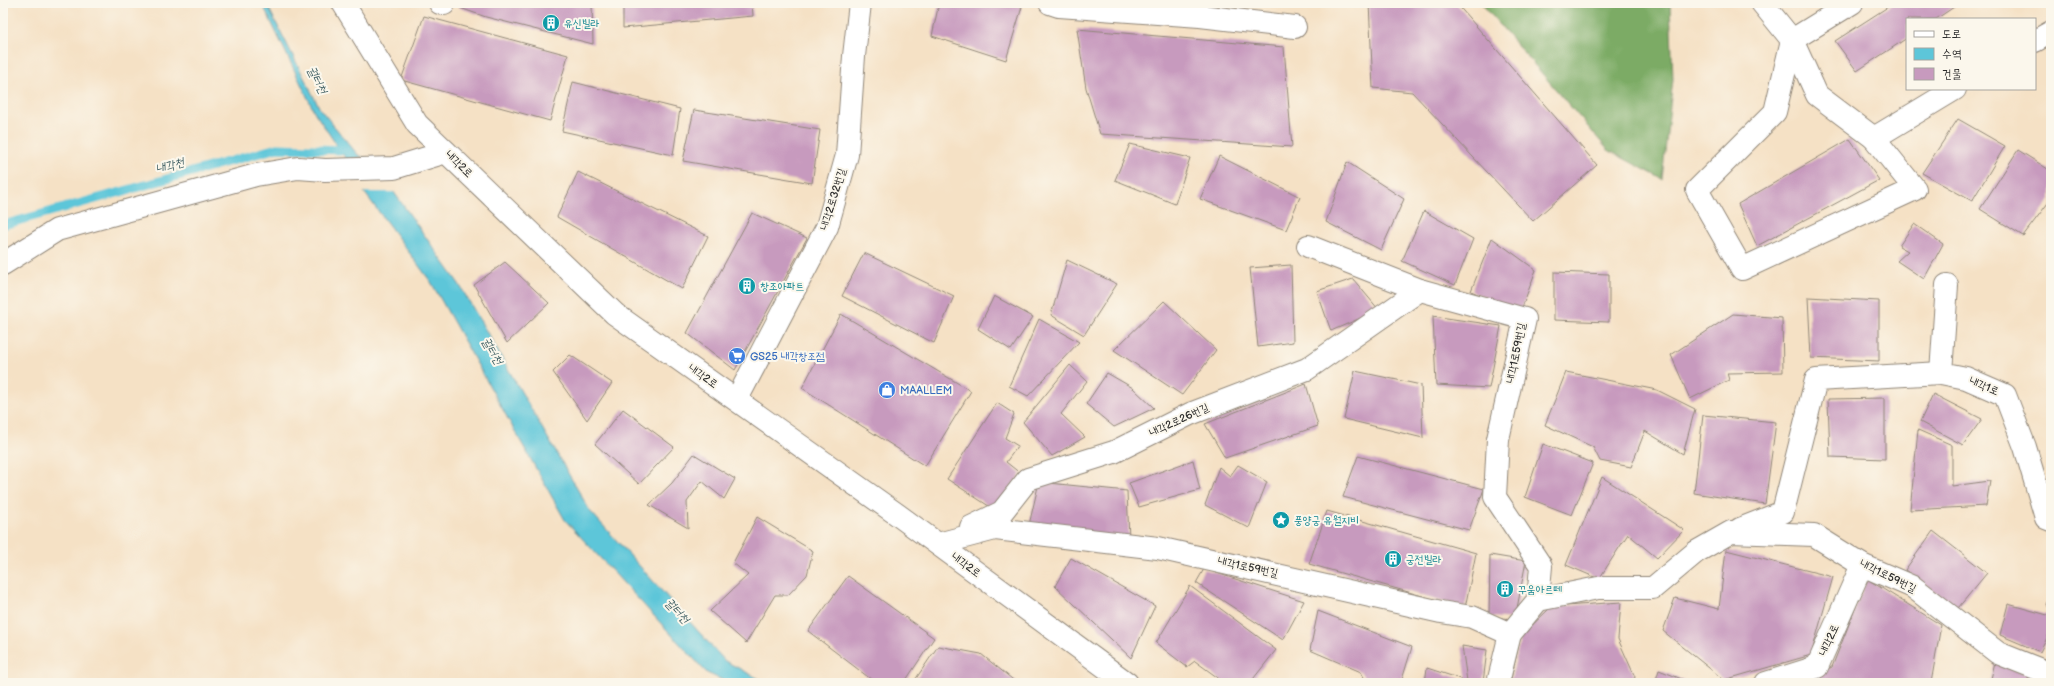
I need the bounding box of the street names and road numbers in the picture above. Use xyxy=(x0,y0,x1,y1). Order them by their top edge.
street label: 내각2로 xyxy=(443,148,476,180)
street label: 내각2로32번길 xyxy=(817,166,849,232)
street label: 내각1로59번길 xyxy=(1504,322,1528,384)
street label: 내각2로 xyxy=(686,361,720,391)
street label: 내각1로 xyxy=(1967,374,2001,398)
street label: 내각2로26번길 xyxy=(1147,401,1211,439)
street label: 내각2로 xyxy=(949,550,983,580)
street label: 내각1로59번길 xyxy=(1217,554,1279,580)
street label: 내각1로59번길 xyxy=(1858,557,1918,595)
street label: 내각2로 xyxy=(1816,622,1842,658)

